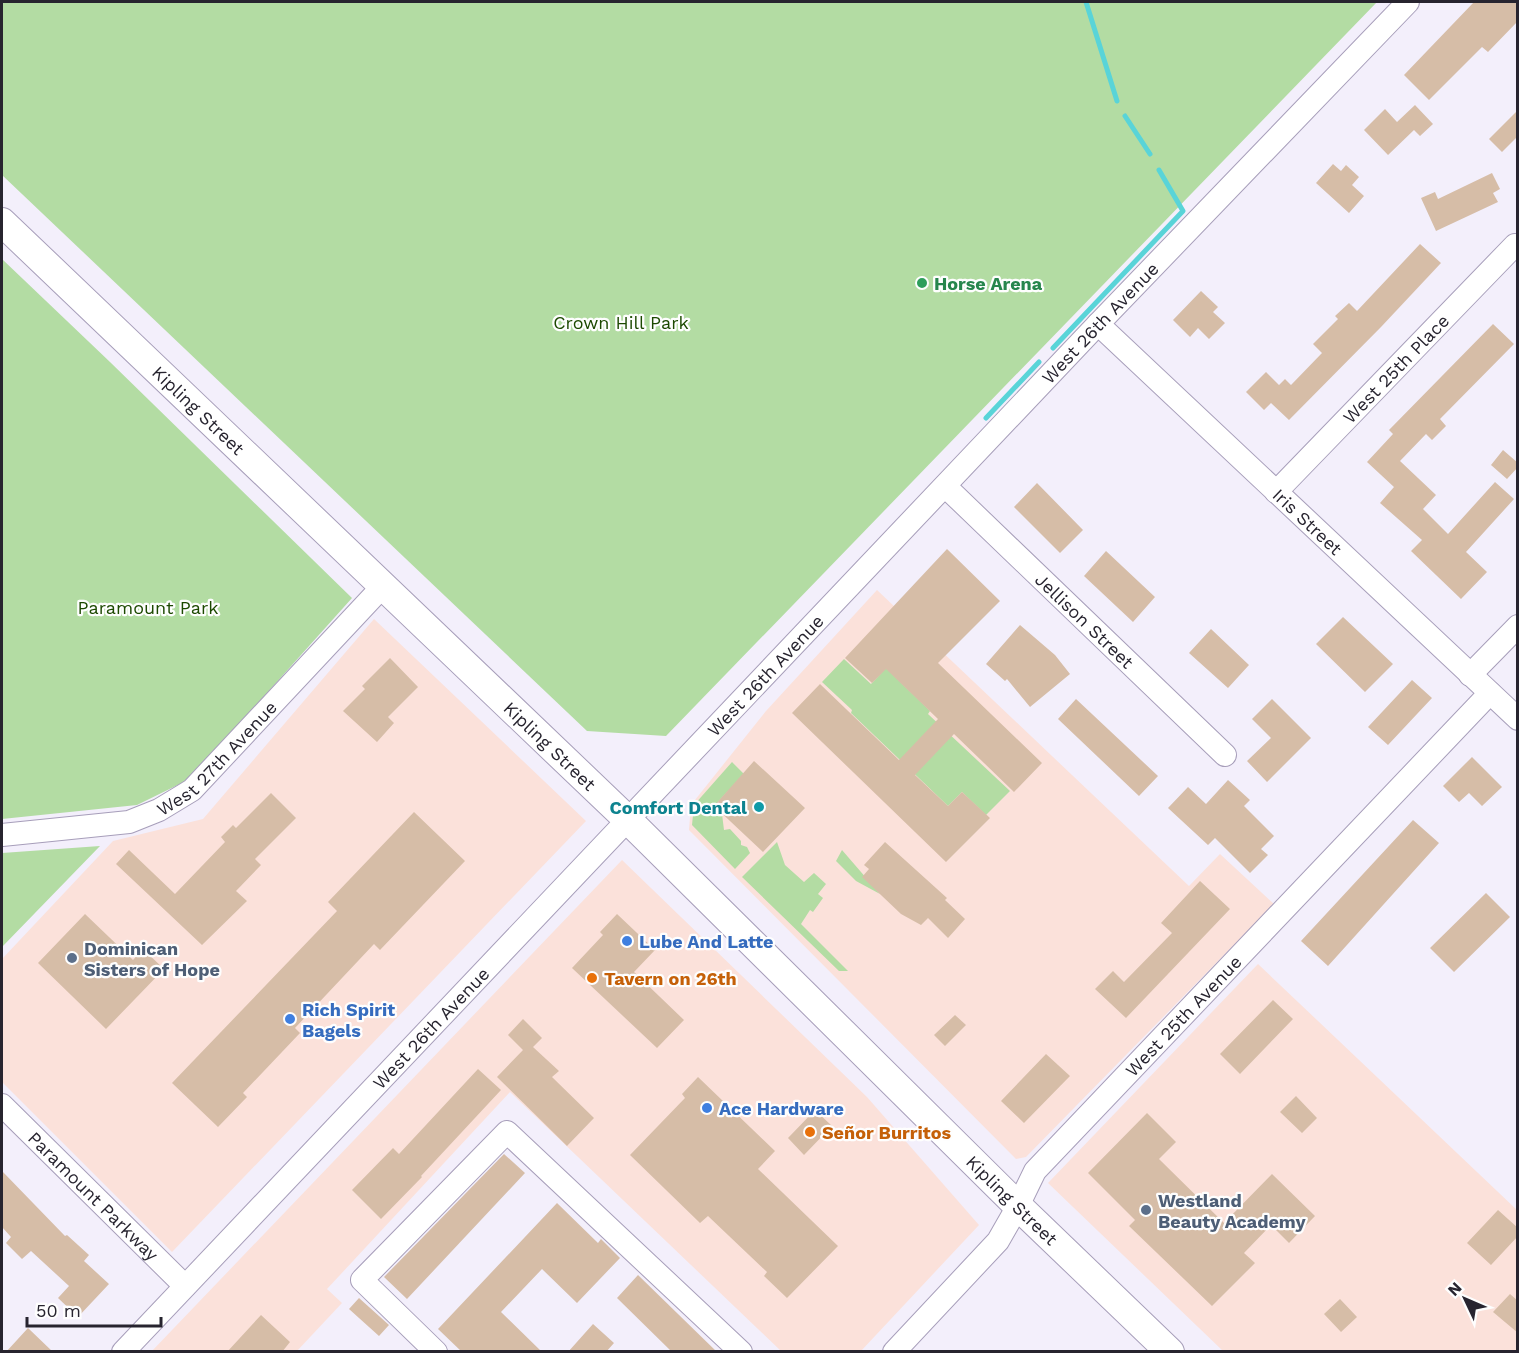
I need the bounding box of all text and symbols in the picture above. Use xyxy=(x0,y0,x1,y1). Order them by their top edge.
street label: West 26th Avenue xyxy=(1037,258,1162,388)
place label: Horse Arena xyxy=(934,273,1043,294)
marker: Horse Arena xyxy=(915,276,929,290)
street label: West 25th Place xyxy=(1338,310,1453,427)
park label: Crown Hill Park xyxy=(553,312,689,333)
street label: Kipling Street xyxy=(148,361,249,459)
street label: Iris Street xyxy=(1269,484,1347,559)
street label: Jellison Street xyxy=(1031,568,1139,673)
park label: Paramount Park xyxy=(78,597,218,618)
street label: West 26th Avenue xyxy=(703,610,828,740)
street label: West 27th Avenue xyxy=(153,696,281,820)
street label: Kipling Street xyxy=(500,697,601,795)
place label: Comfort Dental xyxy=(610,797,747,818)
marker: Comfort Dental xyxy=(752,800,766,814)
place label: Lube And Latte xyxy=(639,931,774,952)
marker: Lube And Latte xyxy=(620,934,634,948)
place label: Dominican Sisters of Hope xyxy=(84,938,220,980)
marker: Dominican Sisters of Hope xyxy=(65,951,79,965)
street label: West 25th Avenue xyxy=(1121,951,1245,1080)
street label: West 26th Avenue xyxy=(368,963,493,1093)
place label: Tavern on 26th xyxy=(604,968,737,989)
marker: Tavern on 26th xyxy=(585,971,599,985)
place label: Rich Spirit Bagels xyxy=(302,999,395,1041)
marker: Rich Spirit Bagels xyxy=(283,1012,297,1026)
place label: Ace Hardware xyxy=(719,1098,844,1119)
marker: Ace Hardware xyxy=(700,1101,714,1115)
place label: Señor Burritos xyxy=(822,1122,951,1143)
marker: Señor Burritos xyxy=(803,1125,817,1139)
street label: Paramount Parkway xyxy=(24,1127,164,1265)
street label: Kipling Street xyxy=(962,1151,1063,1249)
place label: Westland Beauty Academy xyxy=(1158,1190,1306,1232)
marker: Westland Beauty Academy xyxy=(1139,1203,1153,1217)
north arrow xyxy=(1435,1269,1495,1329)
text: N xyxy=(1444,1278,1466,1300)
scale bar xyxy=(27,1290,160,1328)
text: 50 m xyxy=(36,1300,81,1321)

